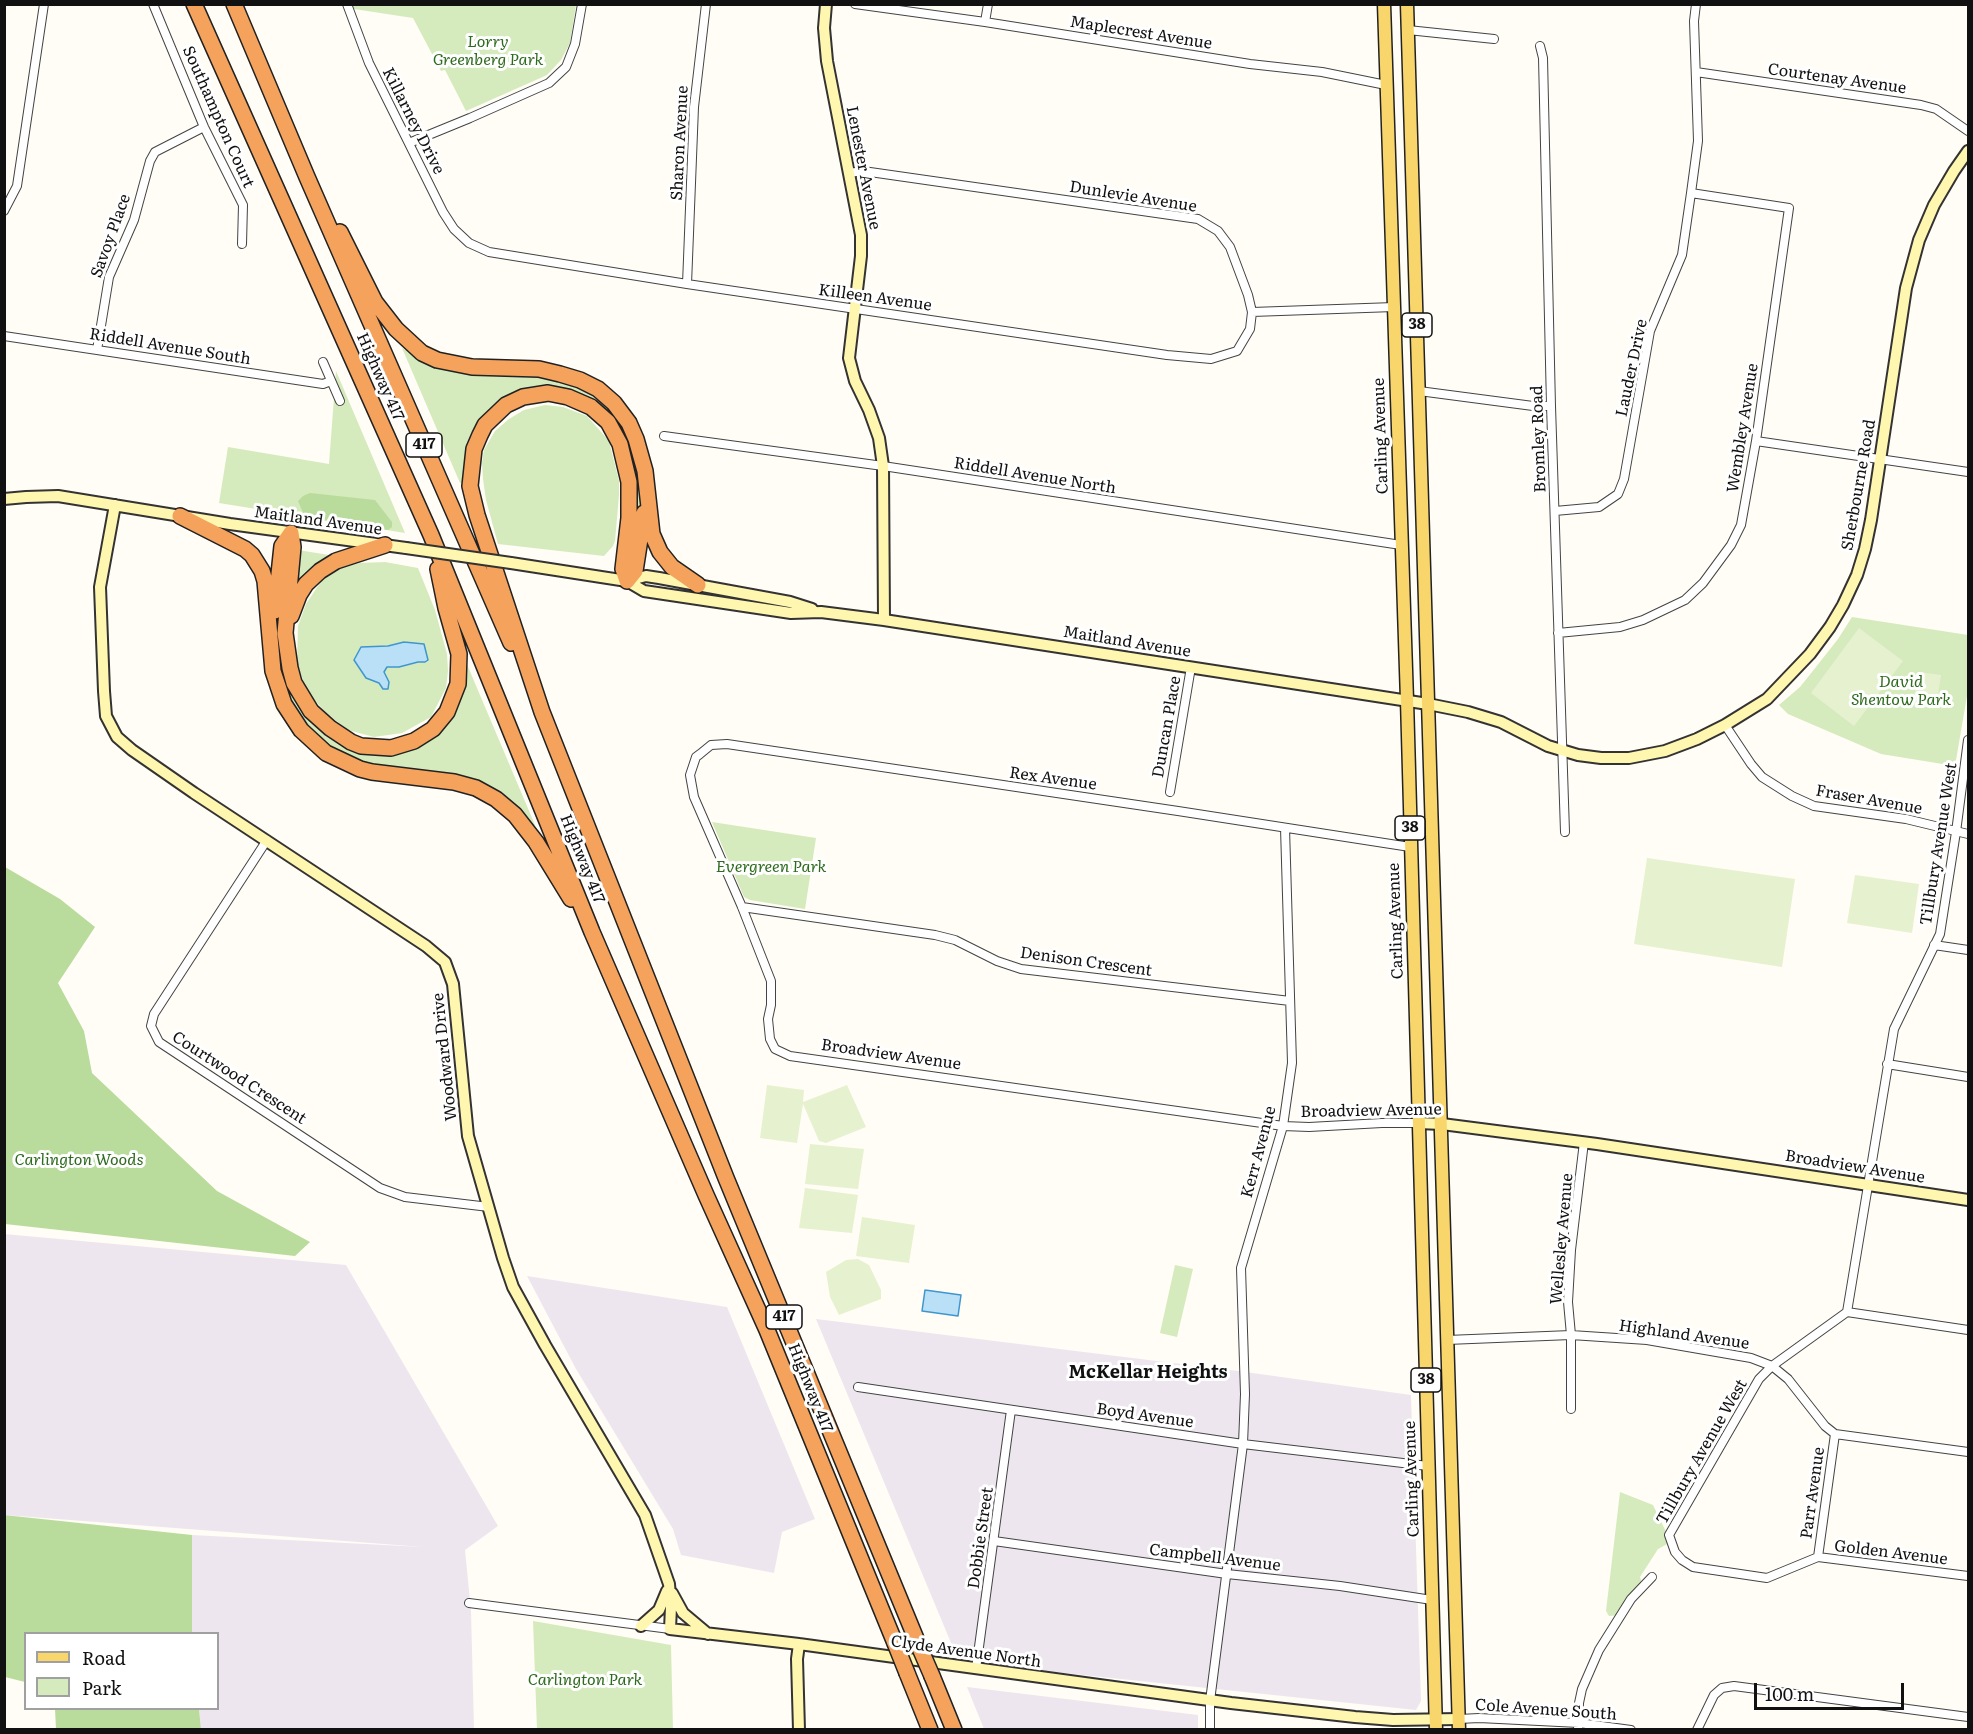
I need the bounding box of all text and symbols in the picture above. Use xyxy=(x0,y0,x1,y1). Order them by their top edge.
street label: Maplecrest Avenue xyxy=(1069,12,1213,54)
park label: Lorry Greenberg Park xyxy=(433,32,543,70)
street label: Southampton Court xyxy=(178,43,258,191)
street label: Courtenay Avenue xyxy=(1767,60,1907,98)
street label: Killarney Drive xyxy=(378,64,448,178)
street label: Sharon Avenue xyxy=(667,85,693,201)
street label: Lenester Avenue xyxy=(842,105,884,231)
street label: Dunlevie Avenue xyxy=(1068,177,1198,217)
street label: Savoy Place xyxy=(87,191,135,281)
street label: Killeen Avenue xyxy=(817,281,933,315)
road number: 38 xyxy=(1402,313,1432,337)
street label: Lauder Drive xyxy=(1612,318,1652,418)
street label: Riddell Avenue South xyxy=(88,325,252,369)
street label: Highway 417 xyxy=(352,330,408,424)
street label: Wembley Avenue xyxy=(1723,362,1763,494)
street label: Carling Avenue xyxy=(1369,378,1393,494)
street label: Bromley Road xyxy=(1528,385,1550,493)
street label: Sherbourne Road xyxy=(1838,418,1880,552)
road number: 417 xyxy=(406,433,442,457)
street label: Riddell Avenue North xyxy=(953,454,1117,498)
street label: Maitland Avenue xyxy=(253,503,383,539)
street label: Maitland Avenue xyxy=(1062,622,1192,662)
park label: David Shentow Park xyxy=(1851,672,1951,710)
street label: Duncan Place xyxy=(1149,675,1185,779)
street label: Tillbury Avenue West xyxy=(1917,761,1961,927)
street label: Rex Avenue xyxy=(1008,763,1098,795)
street label: Fraser Avenue xyxy=(1814,781,1924,819)
street label: Highway 417 xyxy=(555,812,609,906)
road number: 38 xyxy=(1395,816,1425,840)
park label: Evergreen Park xyxy=(716,857,826,877)
street label: Carling Avenue xyxy=(1384,863,1408,979)
street label: Denison Crescent xyxy=(1019,943,1153,981)
street label: Woodward Drive xyxy=(429,992,461,1122)
street label: Courtwood Crescent xyxy=(168,1027,310,1129)
street label: Broadview Avenue xyxy=(820,1036,962,1074)
street label: Broadview Avenue xyxy=(1300,1100,1442,1122)
street label: Kerr Avenue xyxy=(1238,1104,1280,1200)
street label: Broadview Avenue xyxy=(1784,1146,1926,1188)
park label: Carlington Woods xyxy=(15,1150,143,1170)
street label: Wellesley Avenue xyxy=(1547,1173,1577,1305)
road number: 417 xyxy=(766,1305,802,1329)
street label: Highland Avenue xyxy=(1618,1316,1750,1354)
street label: Highway 417 xyxy=(783,1341,837,1435)
district label: McKellar Heights xyxy=(1069,1362,1227,1384)
road number: 38 xyxy=(1411,1368,1441,1392)
street label: Tillbury Avenue West xyxy=(1653,1376,1751,1528)
street label: Boyd Avenue xyxy=(1095,1400,1195,1432)
street label: Carling Avenue xyxy=(1400,1421,1424,1537)
street label: Parr Avenue xyxy=(1797,1446,1829,1540)
street label: Dobbie Street xyxy=(964,1486,998,1590)
street label: Golden Avenue xyxy=(1833,1537,1949,1569)
street label: Campbell Avenue xyxy=(1148,1540,1282,1576)
legend xyxy=(24,1632,219,1710)
street label: Clyde Avenue North xyxy=(890,1632,1042,1672)
text: Road xyxy=(82,1644,126,1671)
park label: Carlington Park xyxy=(528,1670,642,1690)
scale bar xyxy=(1757,1671,1907,1709)
text: Park xyxy=(82,1674,121,1701)
text: 100 m xyxy=(1765,1680,1814,1707)
street label: Cole Avenue South xyxy=(1475,1695,1617,1725)

